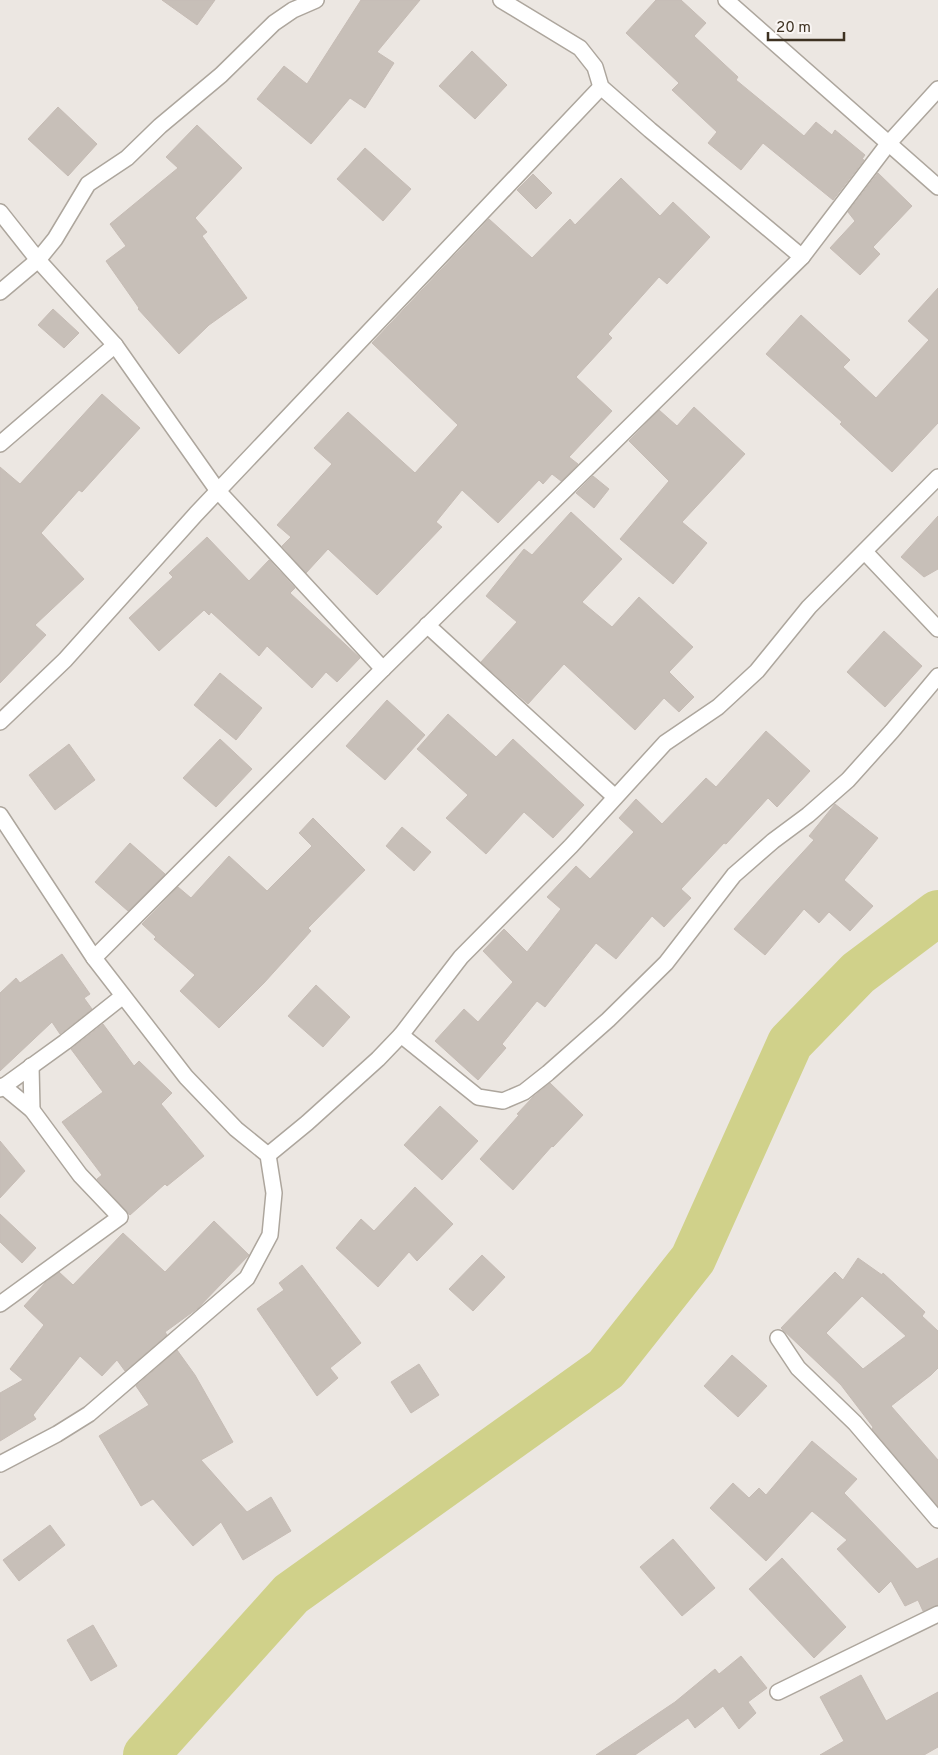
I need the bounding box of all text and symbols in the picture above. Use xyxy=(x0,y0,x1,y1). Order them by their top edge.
scale bar xyxy=(768,10,844,42)
text: 20 m xyxy=(776,19,811,38)

